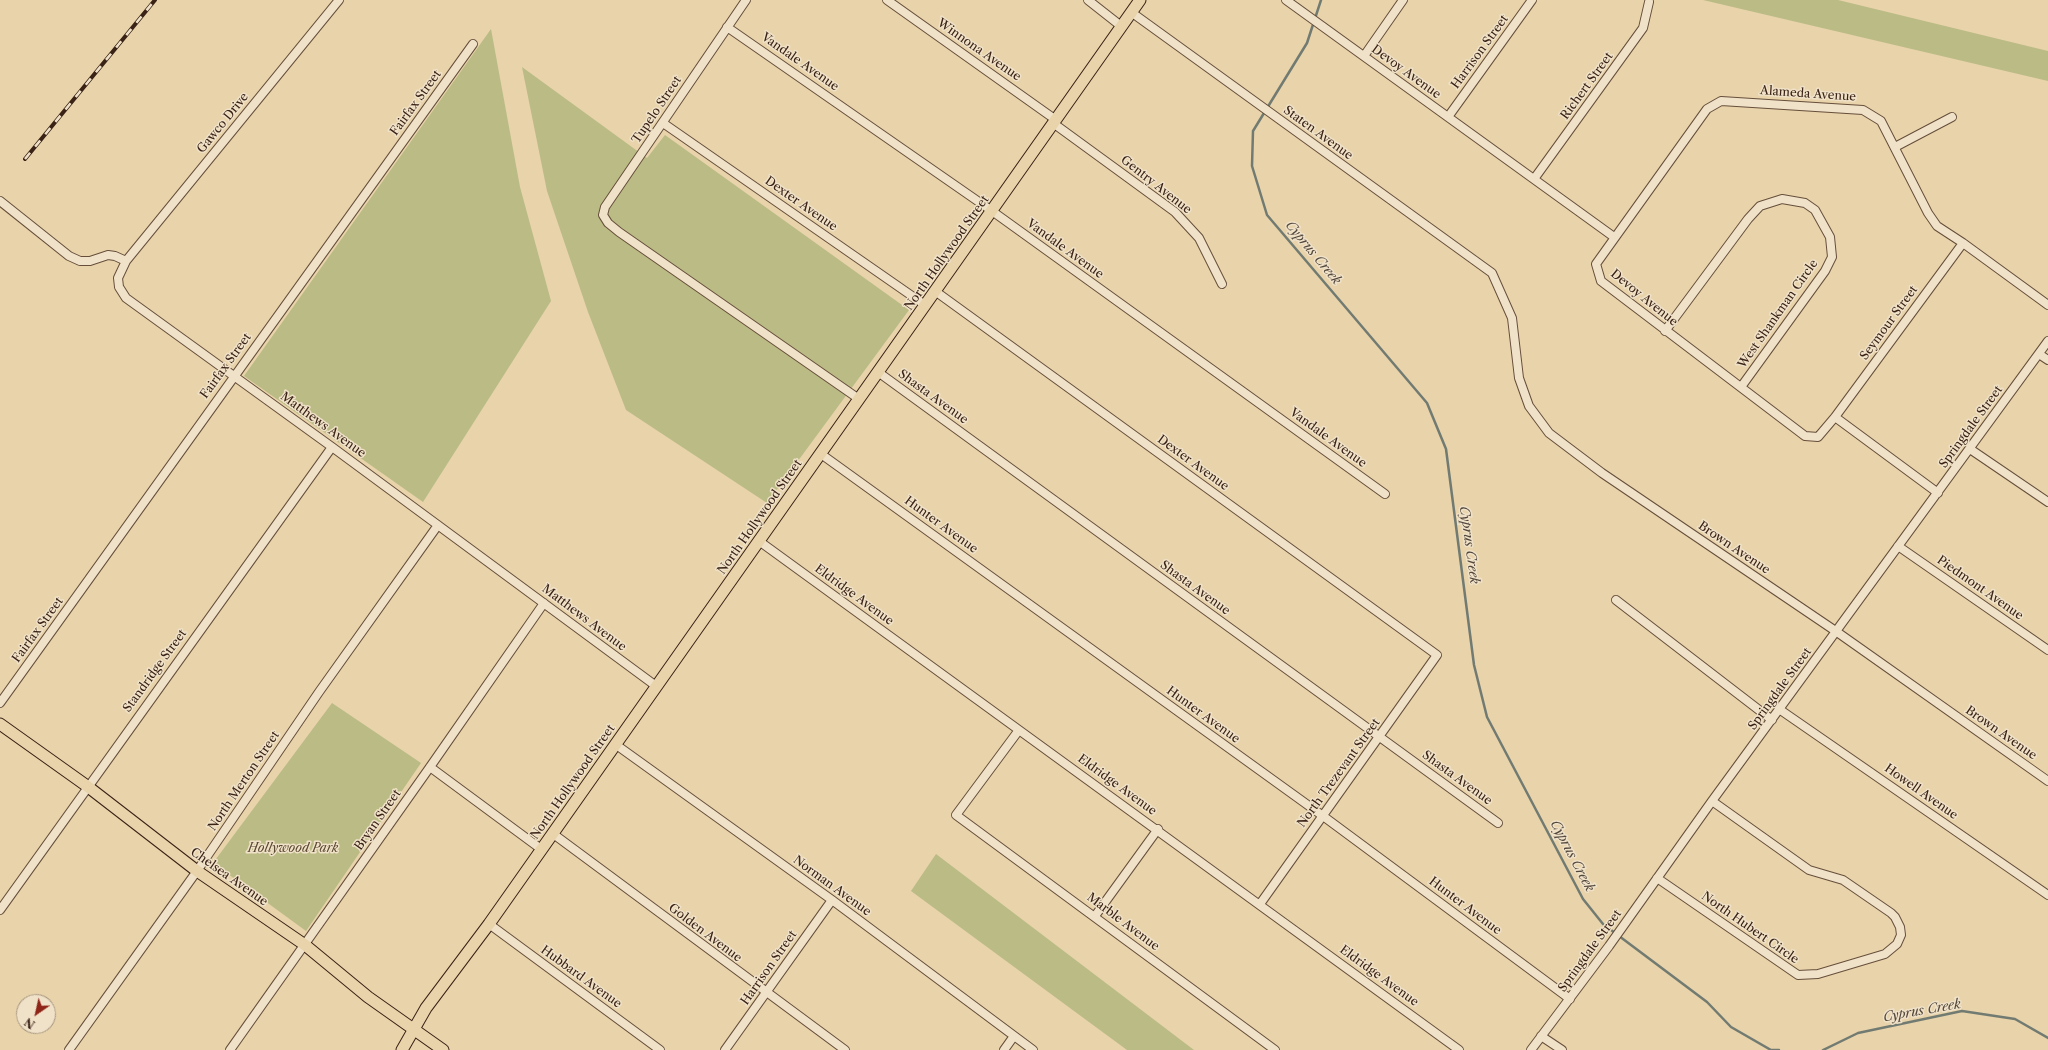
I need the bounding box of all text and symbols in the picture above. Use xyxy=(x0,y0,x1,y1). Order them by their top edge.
street label: Harrison Street xyxy=(1448,12,1512,92)
street label: Winnona Avenue xyxy=(934,16,1024,84)
street label: Vandale Avenue xyxy=(759,30,841,94)
street label: Devoy Avenue xyxy=(1369,42,1443,102)
street label: Richert Street xyxy=(1558,50,1616,122)
street label: Fairfax Street xyxy=(387,68,445,138)
street label: Tupelo Street xyxy=(629,74,685,146)
street label: Alameda Avenue xyxy=(1760,83,1856,105)
street label: Gawco Drive xyxy=(194,90,252,156)
street label: Staten Avenue xyxy=(1281,103,1355,163)
street label: Gentry Avenue xyxy=(1118,153,1194,217)
street label: Dexter Avenue xyxy=(762,174,840,234)
street label: North Hollywood Street xyxy=(902,193,992,313)
street label: Vandale Avenue xyxy=(1024,216,1106,282)
water label: Cyprus Creek xyxy=(1282,218,1344,288)
street label: West Shankman Circle xyxy=(1735,257,1821,371)
street label: Devoy Avenue xyxy=(1608,267,1680,329)
street label: Seymour Street xyxy=(1857,283,1921,363)
street label: Fairfax Street xyxy=(197,331,255,401)
street label: Shasta Avenue xyxy=(895,367,971,427)
street label: Springdale Street xyxy=(1936,383,2006,471)
street label: Matthews Avenue xyxy=(278,389,368,461)
street label: Vandale Avenue xyxy=(1287,405,1369,471)
street label: Dexter Avenue xyxy=(1154,432,1232,494)
street label: North Hollywood Street xyxy=(715,457,805,577)
street label: Hunter Avenue xyxy=(902,494,980,556)
water label: Cyprus Creek xyxy=(1456,505,1482,585)
street label: Brown Avenue xyxy=(1695,519,1773,577)
street label: Piedmont Avenue xyxy=(1934,553,2026,623)
street label: Shasta Avenue xyxy=(1157,558,1233,618)
street label: Eldridge Avenue xyxy=(812,562,896,628)
street label: Matthews Avenue xyxy=(539,582,629,654)
street label: Fairfax Street xyxy=(9,595,67,665)
street label: Standridge Street xyxy=(120,627,190,715)
street label: Springdale Street xyxy=(1745,645,1815,733)
street label: Hunter Avenue xyxy=(1164,684,1242,746)
street label: Brown Avenue xyxy=(1963,703,2039,763)
street label: North Trezevant Street xyxy=(1295,716,1383,830)
street label: North Hollywood Street xyxy=(528,722,618,842)
street label: North Merton Street xyxy=(205,729,283,833)
street label: Shasta Avenue xyxy=(1419,748,1495,808)
street label: Eldridge Avenue xyxy=(1075,752,1159,818)
street label: Howell Avenue xyxy=(1882,761,1960,823)
street label: Bryan Street xyxy=(352,787,404,853)
water label: Cyprus Creek xyxy=(1547,818,1597,894)
park label: Hollywood Park xyxy=(248,842,338,856)
street label: Chelsea Avenue xyxy=(188,845,270,909)
street label: Norman Avenue xyxy=(790,853,874,919)
street label: Hunter Avenue xyxy=(1426,874,1504,938)
street label: North Hubert Circle xyxy=(1699,889,1801,967)
street label: Marble Avenue xyxy=(1084,890,1162,954)
street label: Golden Avenue xyxy=(666,901,744,965)
street label: Springdale Street xyxy=(1555,907,1625,995)
street label: Harrison Street xyxy=(738,928,800,1008)
street label: Hubbard Avenue xyxy=(538,943,624,1011)
street label: Eldridge Avenue xyxy=(1337,943,1421,1009)
north arrow xyxy=(16,994,56,1034)
water label: Cyprus Creek xyxy=(1882,997,1962,1025)
text: N xyxy=(22,1015,38,1032)

